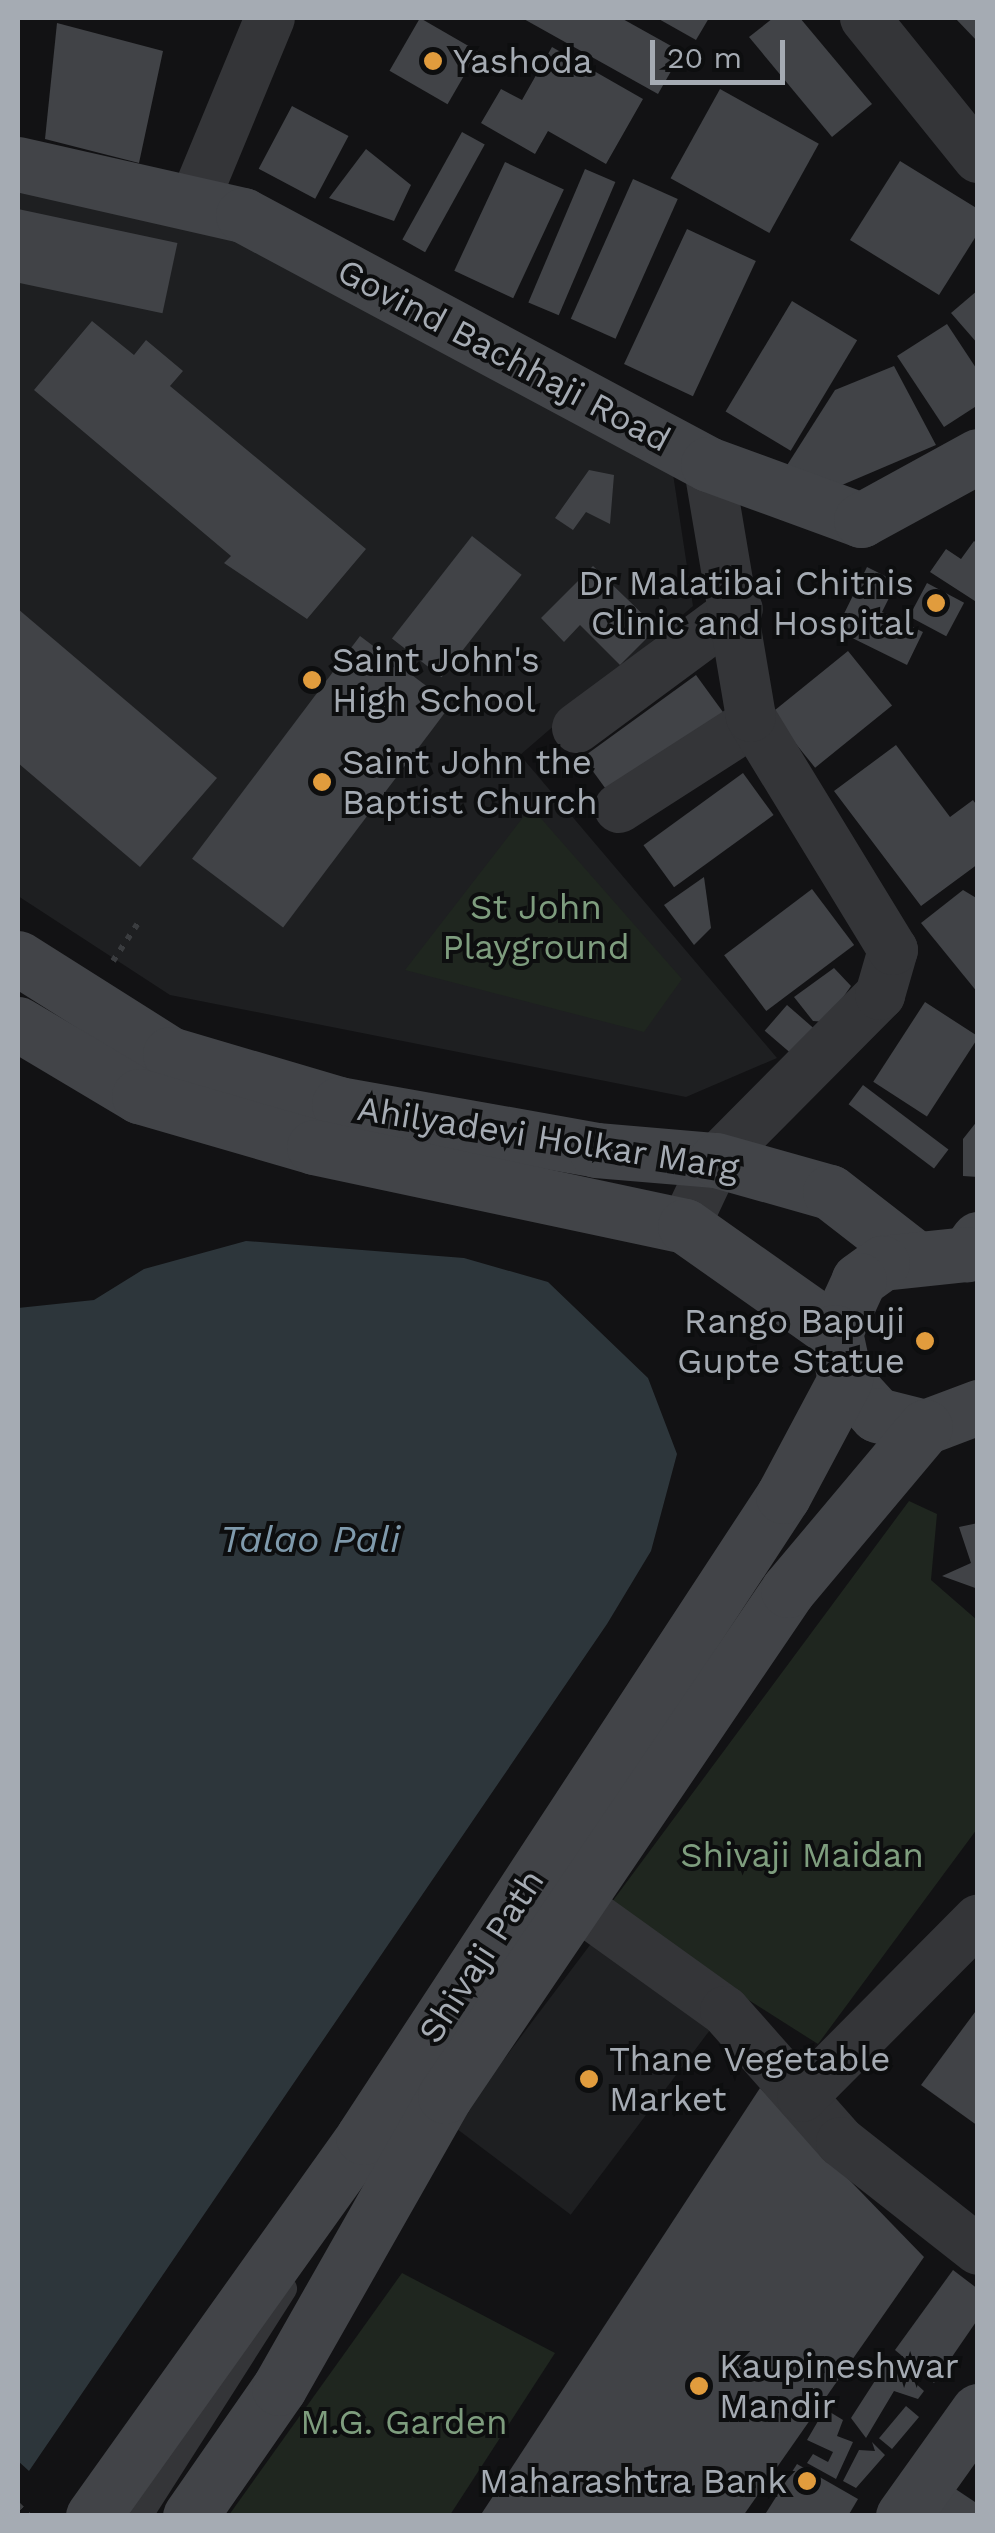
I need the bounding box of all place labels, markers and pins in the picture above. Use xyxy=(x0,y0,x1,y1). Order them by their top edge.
place label: Yashoda xyxy=(453,40,593,82)
marker: Yashoda xyxy=(422,50,444,72)
place label: Dr Malatibai Chitnis Clinic and Hospital xyxy=(577,562,914,644)
marker: Dr Malatibai Chitnis Clinic and Hospital xyxy=(923,590,949,616)
place label: Saint John's High School xyxy=(332,639,540,721)
marker: Saint John's High School xyxy=(301,669,323,691)
place label: Saint John the Baptist Church xyxy=(342,741,598,823)
marker: Saint John the Baptist Church xyxy=(311,771,333,793)
place label: Rango Bapuji Gupte Statue xyxy=(677,1300,905,1382)
marker: Rango Bapuji Gupte Statue xyxy=(914,1330,936,1352)
place label: Thane Vegetable Market xyxy=(609,2038,892,2120)
marker: Thane Vegetable Market xyxy=(578,2068,600,2090)
place label: Kaupineshwar Mandir xyxy=(719,2345,959,2427)
marker: Kaupineshwar Mandir xyxy=(688,2375,710,2397)
place label: Maharashtra Bank xyxy=(478,2460,787,2502)
marker: Maharashtra Bank xyxy=(796,2470,818,2492)

